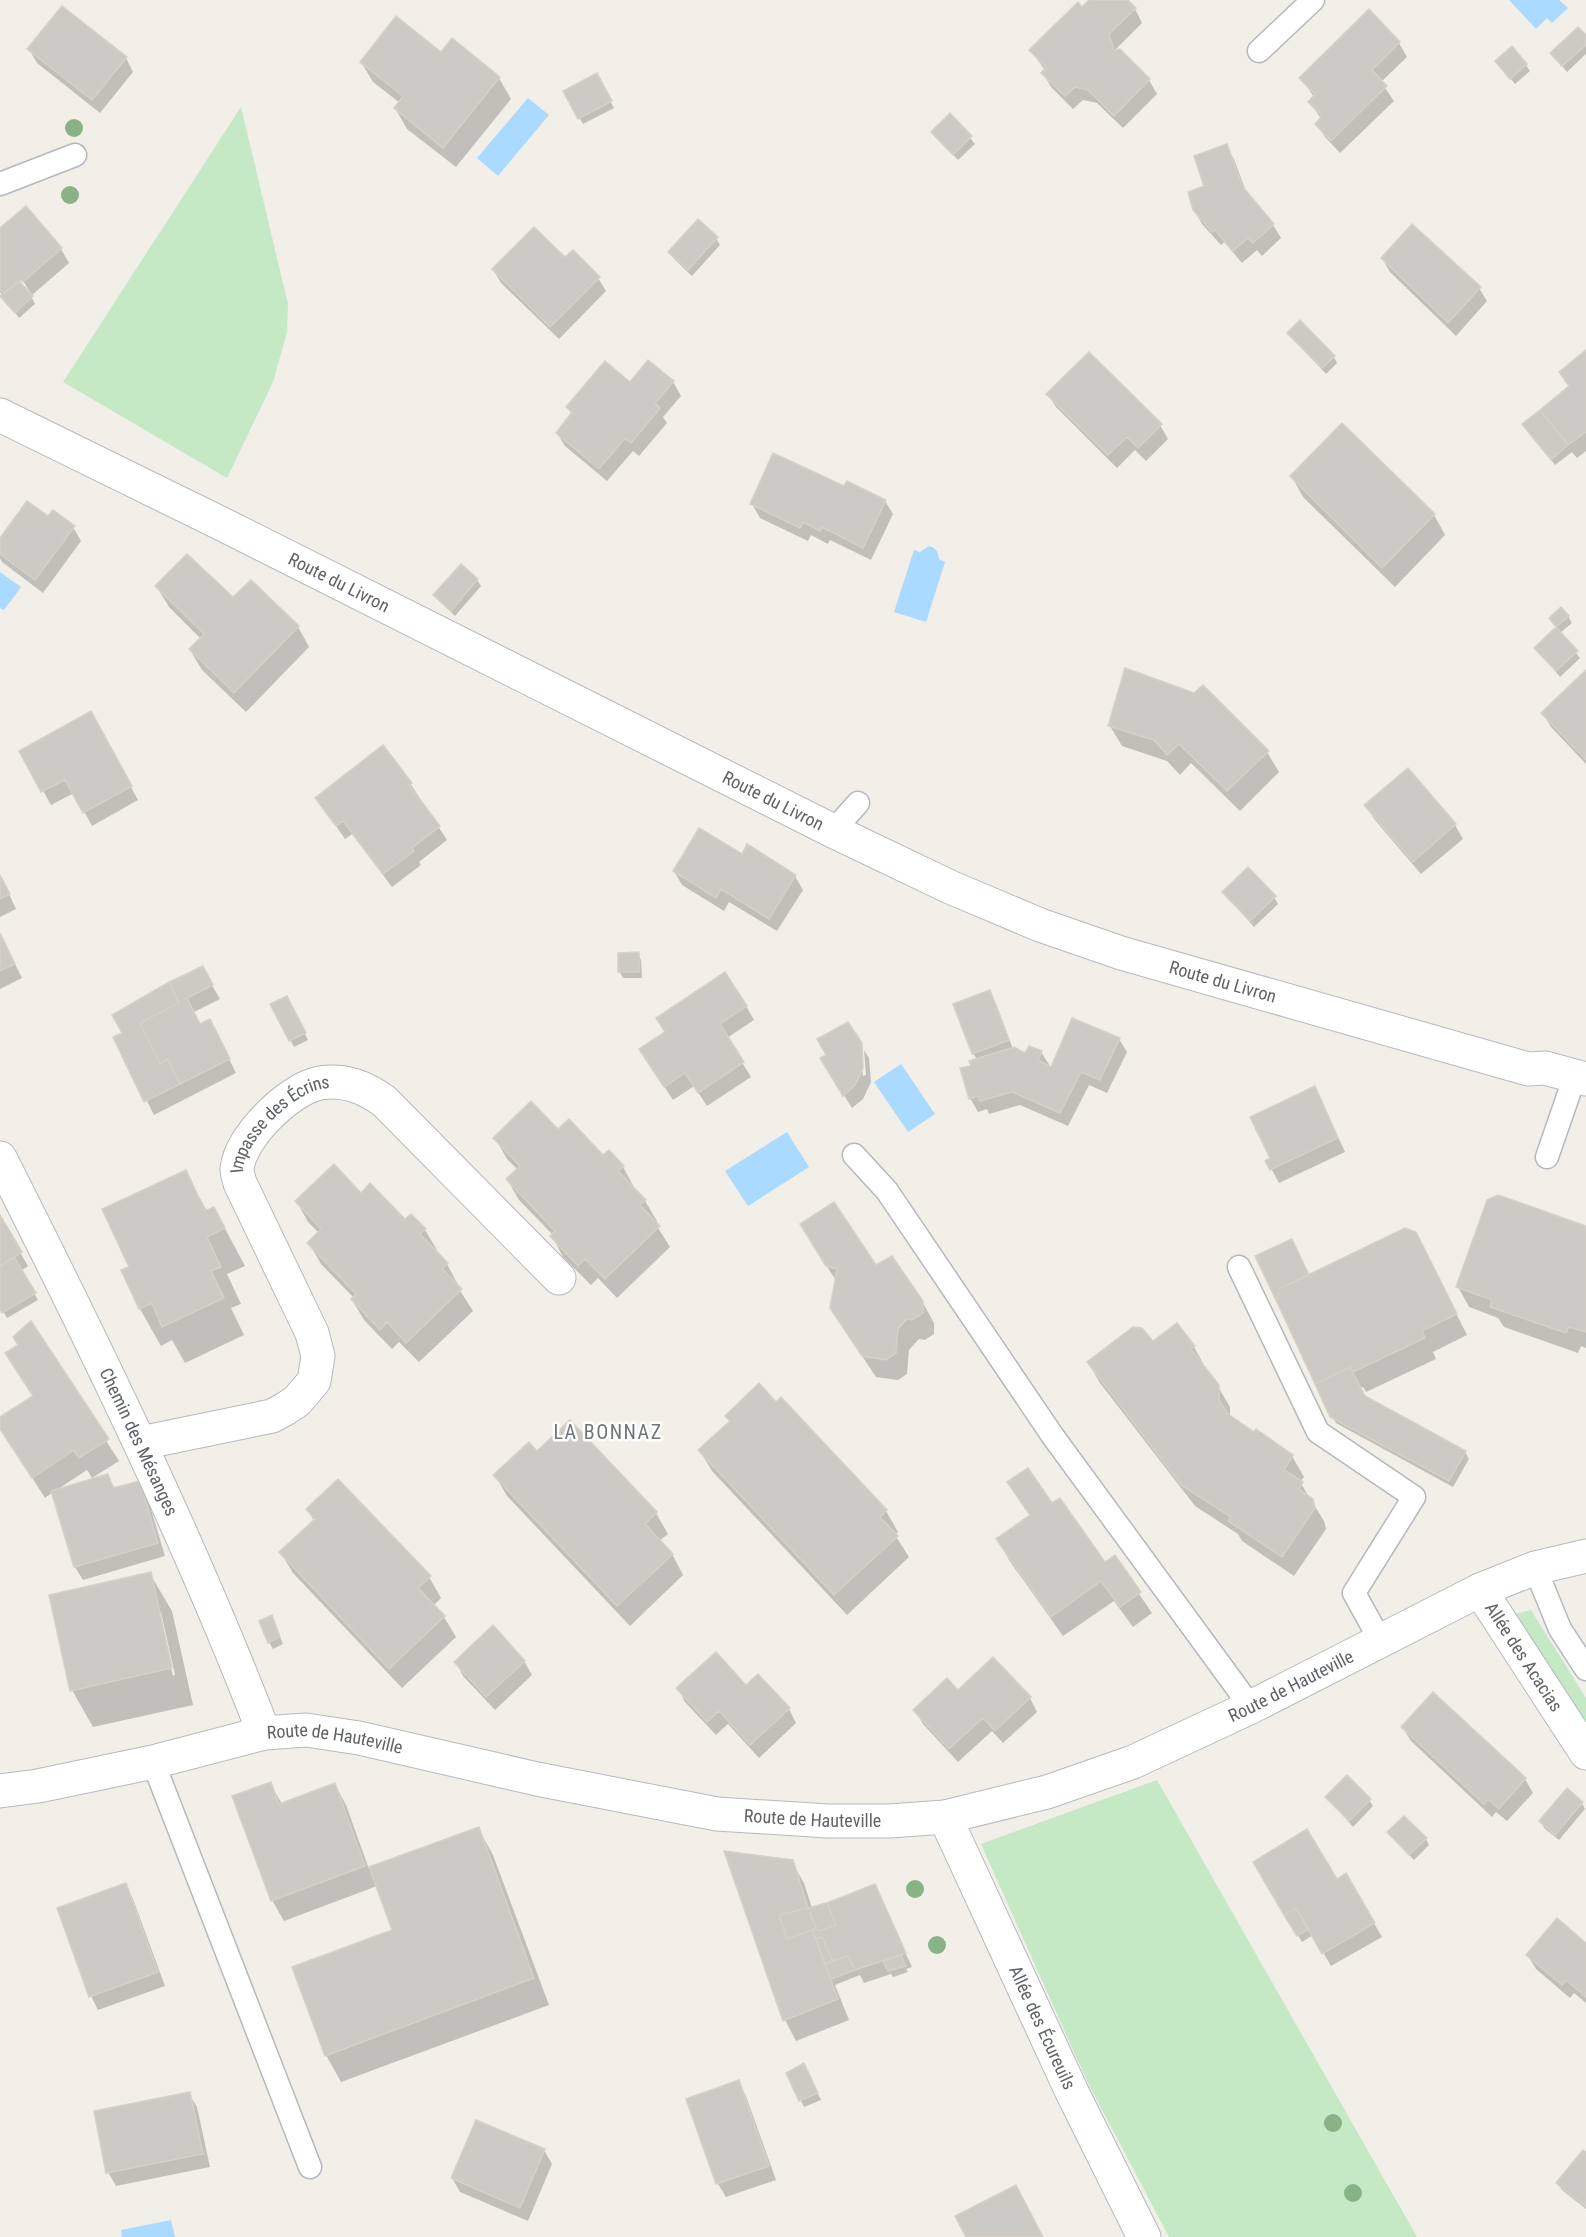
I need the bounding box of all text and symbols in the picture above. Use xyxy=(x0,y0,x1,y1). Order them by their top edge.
street label: Route du Livron xyxy=(285,548,393,616)
street label: Route du Livron xyxy=(719,766,827,835)
street label: Route du Livron xyxy=(1167,956,1279,1007)
street label: Impasse des Écrins xyxy=(226,1071,330,1174)
street label: Chemin des Mésanges xyxy=(96,1364,183,1519)
district label: LA BONNAZ xyxy=(553,1420,663,1444)
street label: Allée des Acacias xyxy=(1481,1598,1567,1715)
street label: Route de Hauteville xyxy=(1225,1645,1357,1726)
street label: Route de Hauteville xyxy=(266,1719,405,1758)
street label: Route de Hauteville xyxy=(743,1805,881,1831)
street label: Allée des Écureuils xyxy=(1005,1962,1080,2093)

